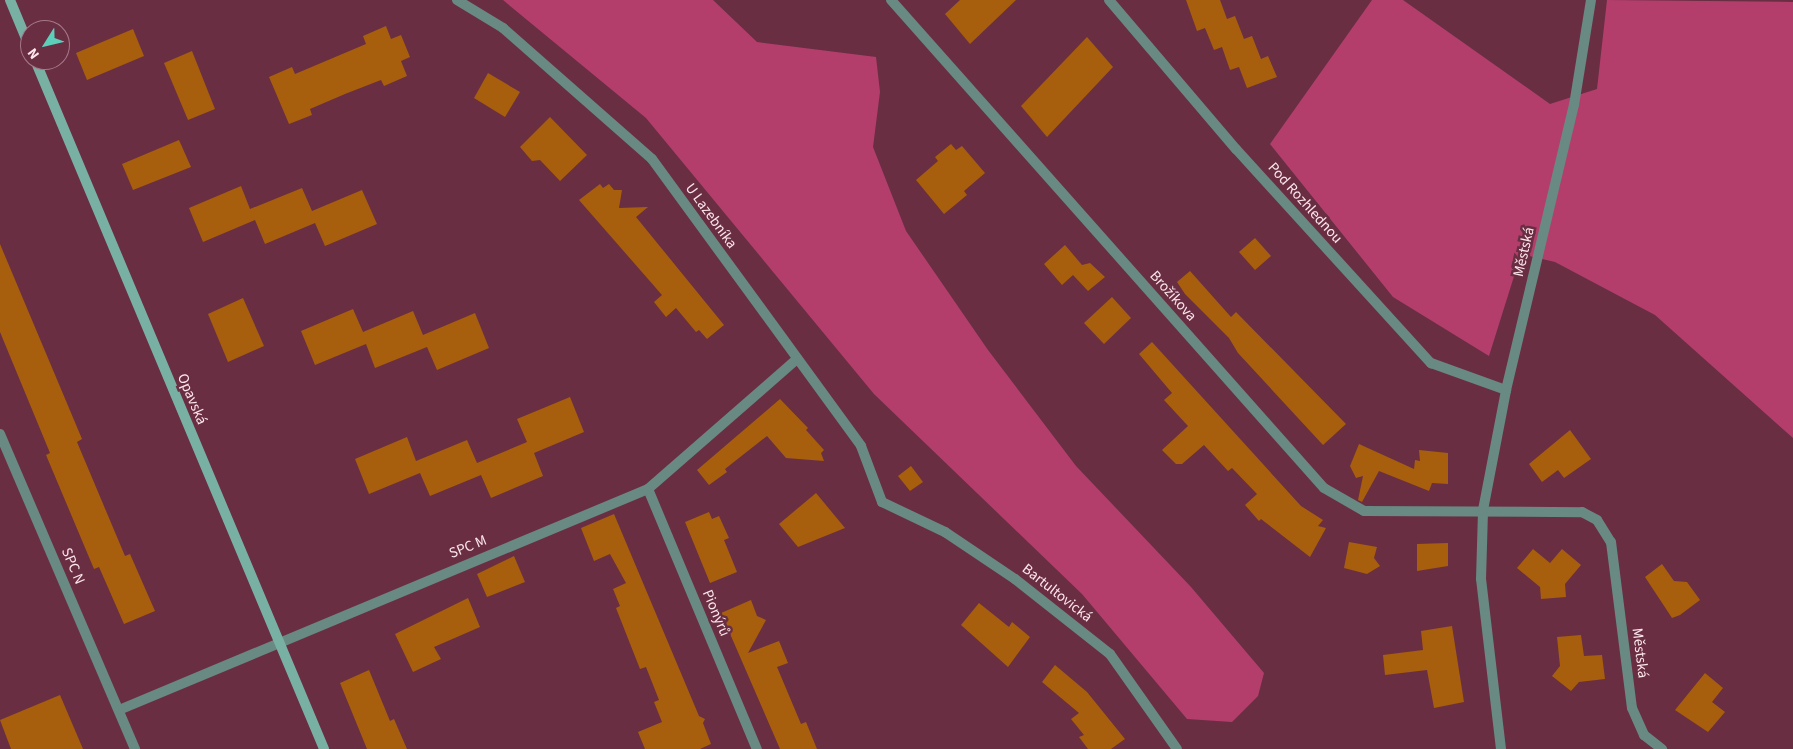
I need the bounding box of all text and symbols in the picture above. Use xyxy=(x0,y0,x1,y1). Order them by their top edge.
north arrow xyxy=(20,20,70,70)
text: N xyxy=(23,44,45,63)
street label: Pod Rozhlednou xyxy=(1264,159,1346,247)
street label: U Lazebníka xyxy=(681,180,741,252)
street label: Městská xyxy=(1510,225,1538,279)
street label: Brožíkova xyxy=(1146,267,1200,325)
street label: Opavská xyxy=(173,371,211,427)
street label: SPC M xyxy=(447,531,489,563)
street label: SPC N xyxy=(57,545,89,587)
street label: Bartultovická xyxy=(1018,560,1096,626)
street label: Pionýrů xyxy=(698,587,734,639)
street label: Městská xyxy=(1628,627,1652,679)

